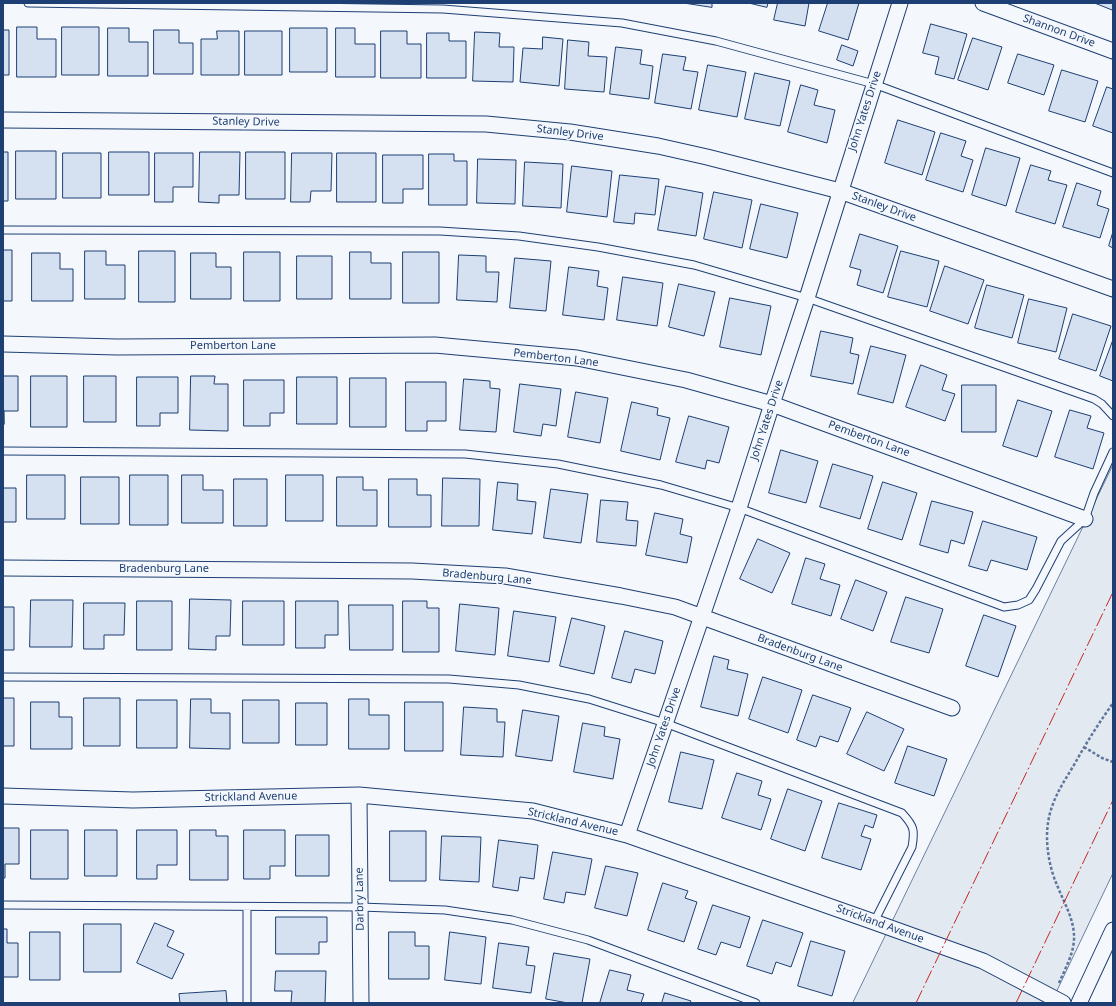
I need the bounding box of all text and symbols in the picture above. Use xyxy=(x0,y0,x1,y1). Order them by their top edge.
street label: Shannon Drive xyxy=(1021,12,1097,50)
street label: John Yates Drive xyxy=(846,69,884,153)
street label: Stanley Drive xyxy=(212,115,280,129)
street label: Stanley Drive xyxy=(536,122,604,144)
street label: Stanley Drive xyxy=(850,189,918,225)
street label: Pemberton Lane xyxy=(190,339,276,353)
street label: Pemberton Lane xyxy=(513,346,599,370)
street label: John Yates Drive xyxy=(748,378,786,462)
street label: Pemberton Lane xyxy=(826,418,912,460)
street label: Bradenburg Lane xyxy=(119,562,209,576)
street label: Bradenburg Lane xyxy=(442,567,532,587)
street label: Bradenburg Lane xyxy=(755,631,845,675)
street label: John Yates Drive xyxy=(644,685,684,769)
street label: Strickland Avenue xyxy=(205,790,297,804)
street label: Strickland Avenue xyxy=(526,805,620,839)
street label: Darbry Lane xyxy=(353,867,367,931)
street label: Strickland Avenue xyxy=(834,902,926,946)

